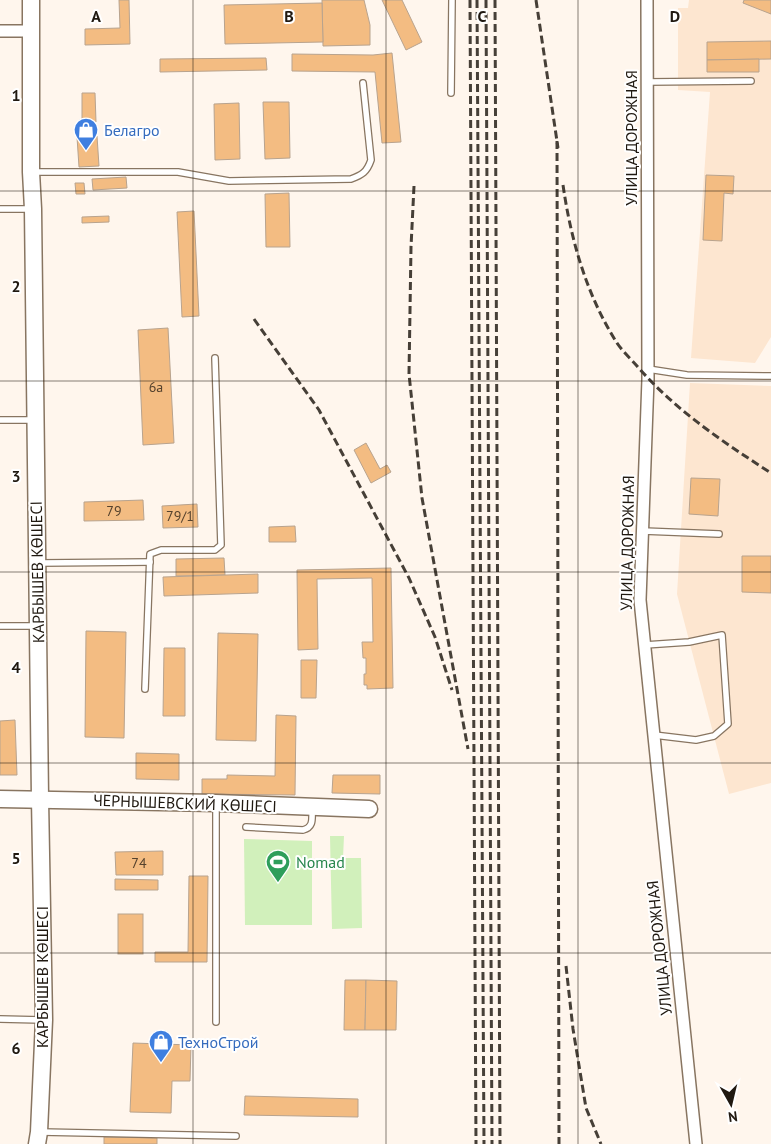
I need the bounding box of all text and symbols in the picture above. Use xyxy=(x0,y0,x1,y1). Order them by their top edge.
text: A xyxy=(91,6,101,26)
text: B xyxy=(284,6,294,26)
text: C xyxy=(478,6,487,26)
text: D xyxy=(670,6,680,26)
street label: УЛИЦА ДОРОЖНАЯ xyxy=(621,70,641,206)
text: 1 xyxy=(11,85,21,105)
shop icon: Белагро xyxy=(73,117,99,151)
place label: Белагро xyxy=(104,120,160,140)
text: 2 xyxy=(11,276,21,296)
house number: 6а xyxy=(149,378,163,396)
text: 3 xyxy=(11,466,21,486)
street label: УЛИЦА ДОРОЖНАЯ xyxy=(616,475,638,611)
street label: КАРБЫШЕВ КӨШЕСІ xyxy=(26,501,48,643)
house number: 79 xyxy=(106,502,122,520)
house number: 79/1 xyxy=(166,507,194,525)
text: 4 xyxy=(11,657,21,677)
street label: ЧЕРНЫШЕВСКИЙ КӨШЕСІ xyxy=(93,790,277,816)
text: 5 xyxy=(11,848,21,868)
sports icon: Nomad xyxy=(265,849,291,883)
place label: Nomad xyxy=(296,852,345,872)
house number: 74 xyxy=(131,854,147,872)
street label: УЛИЦА ДОРОЖНАЯ xyxy=(642,880,676,1016)
street label: КАРБЫШЕВ КӨШЕСІ xyxy=(32,906,52,1048)
shop icon: ТехноСтрой xyxy=(148,1029,174,1063)
place label: ТехноСтрой xyxy=(178,1032,259,1052)
text: 6 xyxy=(11,1038,21,1058)
north arrow xyxy=(706,1079,756,1129)
text: N xyxy=(727,1107,739,1126)

